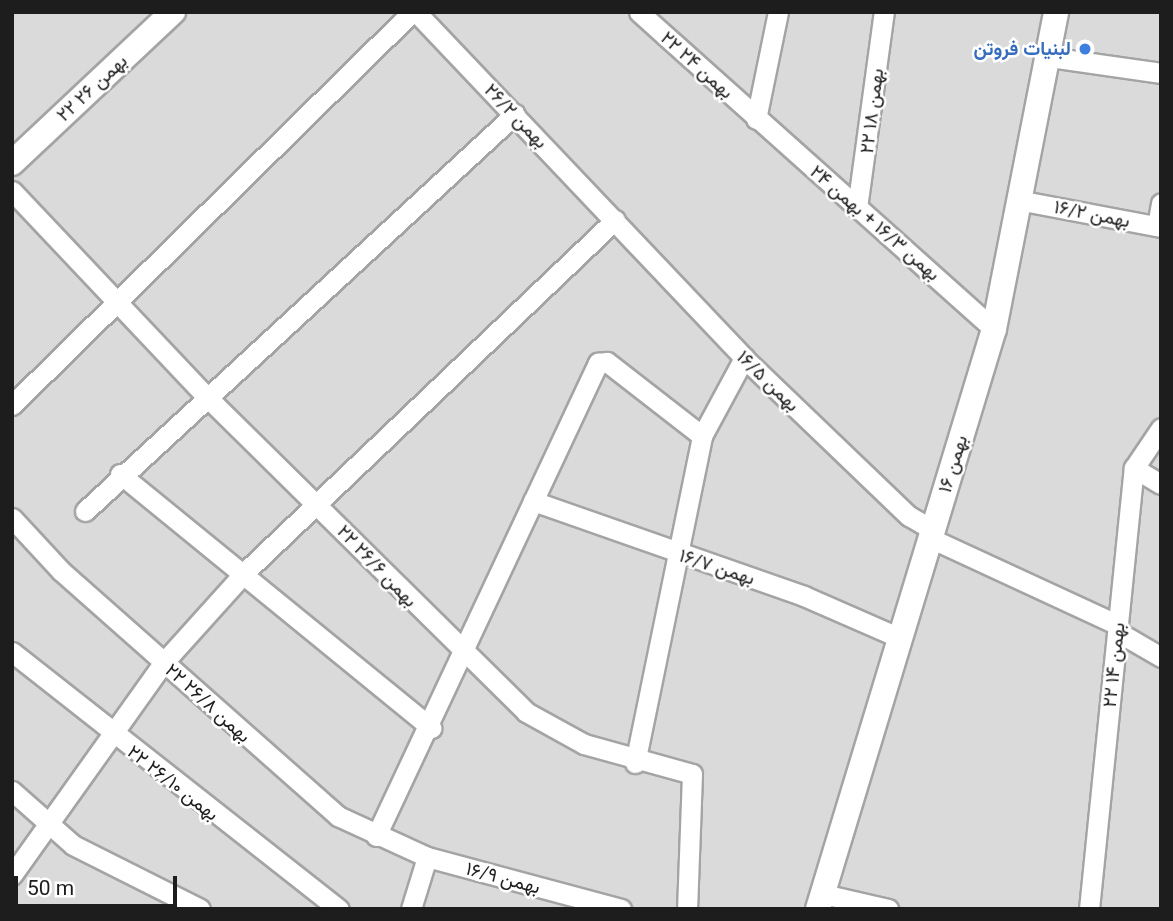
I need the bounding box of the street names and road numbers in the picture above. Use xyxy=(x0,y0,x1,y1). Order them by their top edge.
street label: ۲۲ بهمن ۲۴ xyxy=(656,26,738,104)
street label: ۲۲ بهمن ۲۶ xyxy=(52,50,132,126)
street label: ۲۲ بهمن ۱۸ xyxy=(855,67,889,155)
street label: بهمن ۲۶/۲ xyxy=(480,79,552,153)
street label: بهمن ۱۶/۳ + بهمن ۲۴ xyxy=(805,160,945,286)
street label: بهمن ۱۶/۲ xyxy=(1052,195,1132,233)
street label: بهمن ۱۶/۵ xyxy=(732,346,804,416)
street label: بهمن ۱۶ xyxy=(933,432,973,496)
street label: ۲۲ بهمن ۲۶/۶ xyxy=(332,520,422,612)
street label: بهمن ۱۶/۷ xyxy=(676,544,758,590)
street label: ۲۲ بهمن ۱۴ xyxy=(1098,621,1130,709)
street label: ۲۲ بهمن ۲۶/۸ xyxy=(161,659,255,747)
street label: ۲۲ بهمن ۲۶/۱۰ xyxy=(123,740,223,826)
street label: بهمن ۱۶/۹ xyxy=(463,857,543,899)

